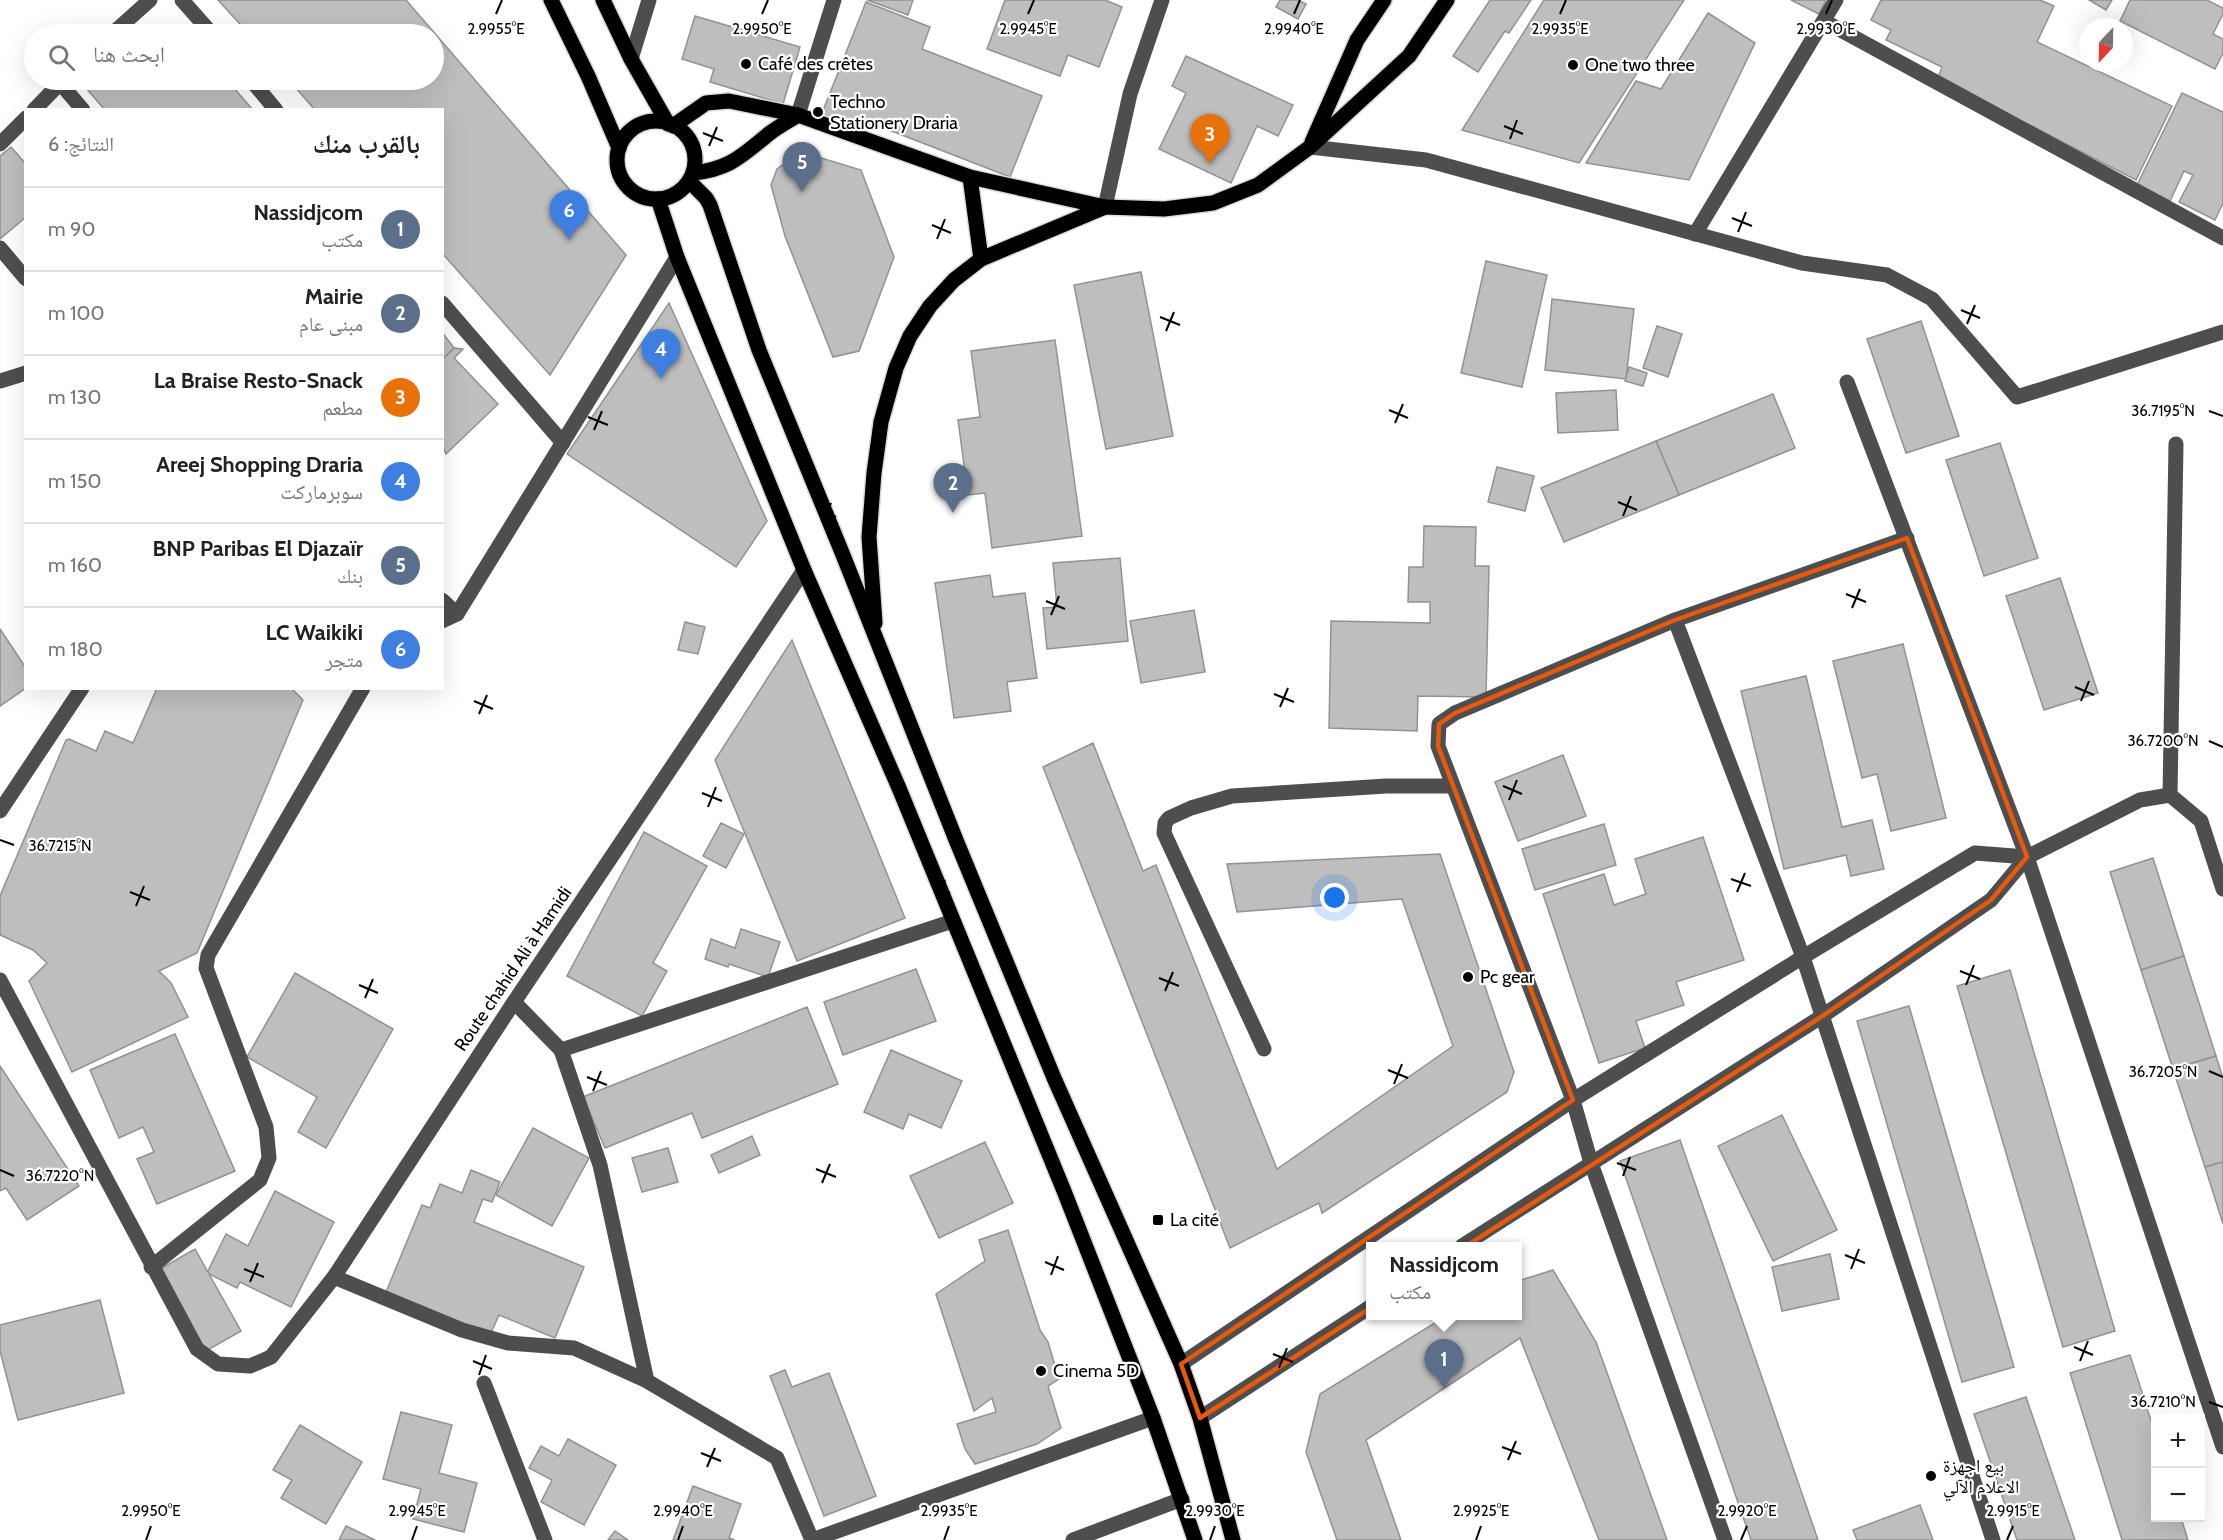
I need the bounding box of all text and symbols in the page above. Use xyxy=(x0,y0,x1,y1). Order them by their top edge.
north arrow xyxy=(2079,18,2133,72)
text: 2.9955°E xyxy=(468,20,524,38)
text: 2.9950°E xyxy=(732,20,792,38)
text: 2.9945°E xyxy=(999,20,1057,38)
text: 2.9940°E xyxy=(1264,20,1324,38)
text: 2.9935°E xyxy=(1532,20,1588,38)
text: 2.9930°E xyxy=(1796,20,1856,38)
search box xyxy=(24,24,444,90)
icon: search xyxy=(45,41,78,74)
text: ابحث هنا xyxy=(93,41,165,68)
place label: Café des crêtes xyxy=(758,53,873,75)
place label: One two three xyxy=(1585,54,1695,76)
marker: Café des crêtes xyxy=(739,57,753,71)
marker: One two three xyxy=(1566,58,1580,72)
place label: Techno Stationery Draria xyxy=(830,91,958,134)
marker: Techno Stationery Draria xyxy=(811,105,825,119)
pin: 3 xyxy=(1190,114,1230,164)
text: بالقرب منك xyxy=(313,128,420,160)
text: النتائج: 6 xyxy=(48,132,114,156)
pin: 5 xyxy=(782,142,822,192)
pin: 6 xyxy=(550,190,588,240)
text: Nassidjcom xyxy=(253,199,363,226)
text: 90 m xyxy=(48,217,95,241)
text: 1 xyxy=(397,217,404,241)
text: مكتب xyxy=(321,228,363,252)
text: Mairie xyxy=(305,283,363,310)
text: 100 m xyxy=(48,301,105,325)
text: 2 xyxy=(395,301,406,325)
text: مبنى عام xyxy=(299,312,363,336)
pin: 4 xyxy=(642,330,680,379)
text: La Braise Resto-Snack xyxy=(154,367,363,394)
text: 130 m xyxy=(48,385,101,409)
text: 3 xyxy=(395,385,406,409)
text: مطعم xyxy=(322,396,363,420)
text: 36.7195°N xyxy=(2131,402,2195,420)
text: Areej Shopping Draria xyxy=(156,451,363,478)
pin: 2 xyxy=(934,464,972,513)
text: 150 m xyxy=(48,469,101,493)
text: 4 xyxy=(394,469,407,493)
text: سوبرماركت xyxy=(280,480,363,504)
text: BNP Paribas El Djazaïr xyxy=(153,535,363,562)
text: 160 m xyxy=(48,553,102,577)
text: 5 xyxy=(395,553,406,577)
text: بنك xyxy=(337,564,363,588)
text: LC Waikiki xyxy=(265,619,363,646)
text: 180 m xyxy=(48,637,103,661)
text: 6 xyxy=(395,637,406,661)
text: متجر xyxy=(325,648,363,672)
text: 36.7200°N xyxy=(2127,732,2199,750)
text: 36.7215°N xyxy=(28,837,92,855)
street label: Route chahid Ali à Hamidi xyxy=(450,883,576,1055)
your location xyxy=(1320,883,1349,912)
place label: Pc gear xyxy=(1480,966,1535,988)
marker: Pc gear xyxy=(1461,970,1475,984)
text: 36.7205°N xyxy=(2129,1063,2197,1081)
text: 36.7220°N xyxy=(26,1167,94,1185)
place label: La cité xyxy=(1170,1209,1219,1231)
marker: La cité xyxy=(1151,1213,1165,1227)
popup xyxy=(1366,1242,1522,1320)
text: Nassidjcom xyxy=(1389,1251,1499,1278)
text: مكتب xyxy=(1389,1280,1431,1304)
pin: 1 xyxy=(1424,1340,1464,1389)
place label: Cinema 5D xyxy=(1053,1360,1139,1382)
marker: Cinema 5D xyxy=(1034,1364,1048,1378)
text: 36.7210°N xyxy=(2130,1393,2196,1411)
map controls xyxy=(2151,1414,2205,1522)
button: + xyxy=(2151,1414,2205,1468)
place label: بيع اجهزة الاعلام الآلي xyxy=(1943,1455,2019,1502)
button: − xyxy=(2151,1468,2205,1522)
marker: بيع اجهزة الاعلام الآلي xyxy=(1924,1469,1938,1483)
text: 2.9950°E xyxy=(121,1502,181,1520)
text: 2.9945°E xyxy=(388,1502,446,1520)
text: 2.9940°E xyxy=(653,1502,713,1520)
text: 2.9935°E xyxy=(921,1502,977,1520)
text: 2.9930°E xyxy=(1185,1502,1245,1520)
text: 2.9925°E xyxy=(1453,1502,1509,1520)
text: 2.9920°E xyxy=(1717,1502,1777,1520)
text: 2.9915°E xyxy=(1986,1502,2040,1520)

